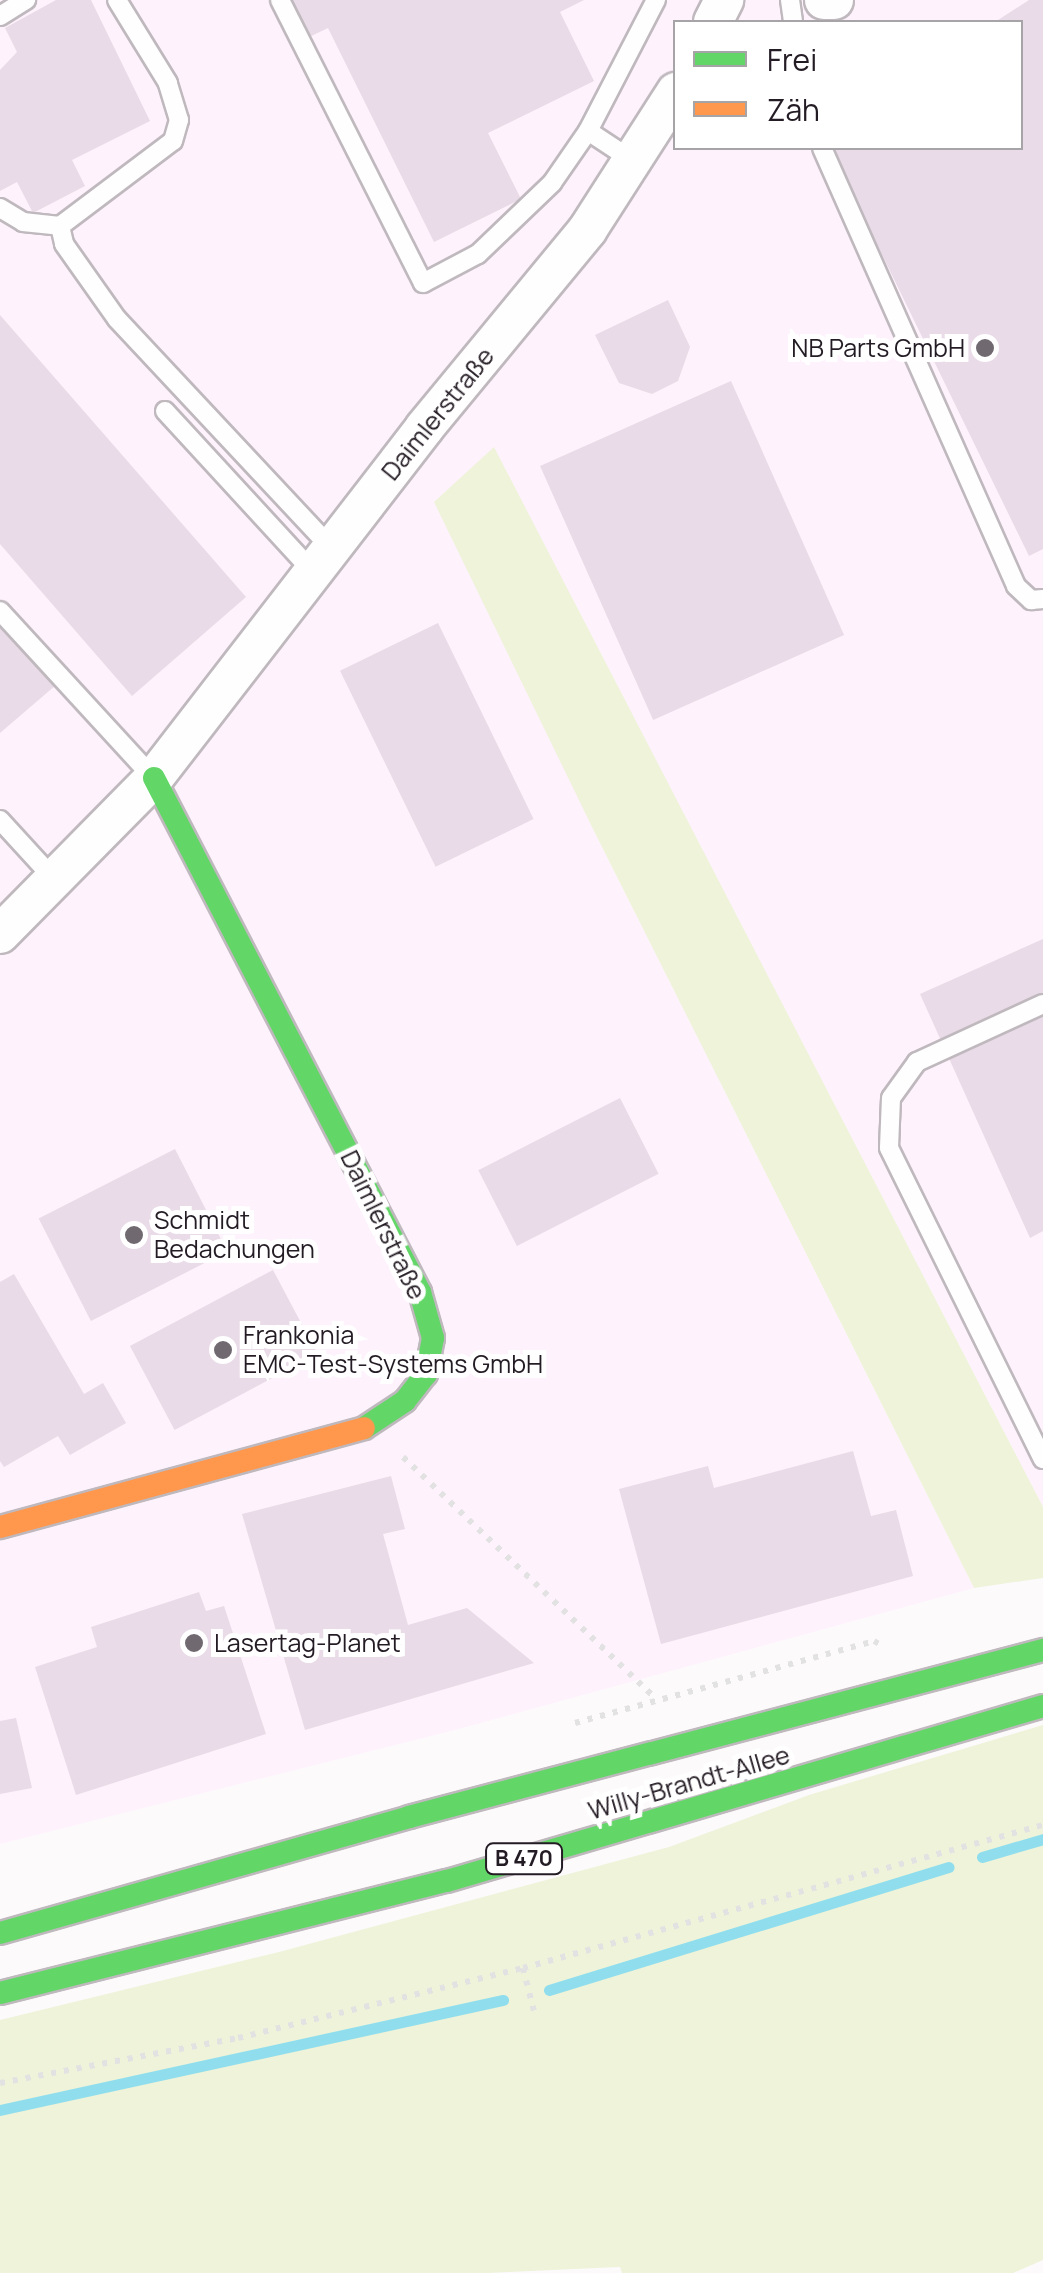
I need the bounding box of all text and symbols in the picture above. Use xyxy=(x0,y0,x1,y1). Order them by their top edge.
legend xyxy=(673,20,1023,150)
text: Frei xyxy=(767,39,817,80)
text: Zäh xyxy=(767,89,820,130)
place label: NB Parts GmbH xyxy=(791,333,965,363)
marker: NB Parts GmbH xyxy=(974,337,996,359)
street label: Daimlerstraße xyxy=(375,342,501,486)
street label: Daimlerstraße xyxy=(334,1146,432,1304)
place label: Schmidt Bedachungen xyxy=(154,1206,315,1265)
marker: Schmidt Bedachungen xyxy=(123,1224,145,1246)
place label: Frankonia EMC-Test-Systems GmbH xyxy=(243,1321,543,1380)
marker: Frankonia EMC-Test-Systems GmbH xyxy=(212,1339,234,1361)
place label: Lasertag-Planet xyxy=(214,1628,401,1658)
marker: Lasertag-Planet xyxy=(183,1632,205,1654)
street label: Willy-Brandt-Allee xyxy=(585,1740,793,1826)
road number: B 470 xyxy=(484,1842,564,1876)

